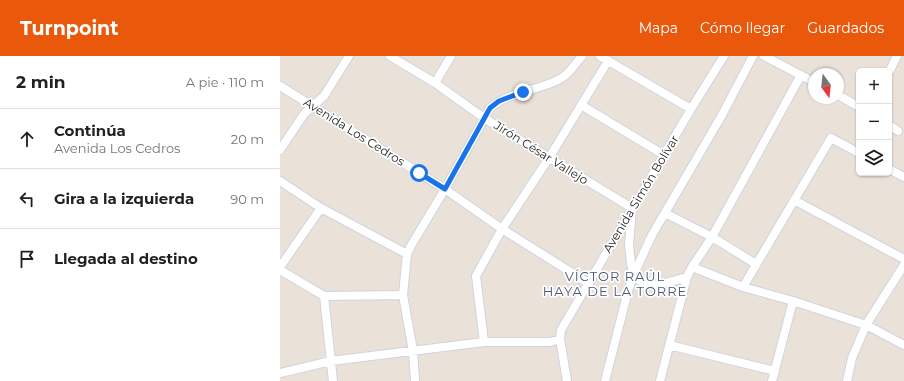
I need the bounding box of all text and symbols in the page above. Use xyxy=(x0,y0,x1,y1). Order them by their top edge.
text: Turnpoint xyxy=(20,17,119,40)
text: Mapa xyxy=(639,19,678,37)
text: Cómo llegar xyxy=(700,19,785,37)
text: Guardados xyxy=(807,19,884,37)
north arrow xyxy=(808,68,844,104)
map controls xyxy=(856,68,892,176)
button: + xyxy=(856,68,892,104)
text: 2 min xyxy=(16,72,66,92)
text: A pie · 110 m xyxy=(186,74,264,90)
route end xyxy=(514,83,532,101)
street label: Avenida Los Cedros xyxy=(301,94,408,169)
button: − xyxy=(856,104,892,140)
street label: Jirón César Vallejo xyxy=(491,117,591,188)
text: Continúa xyxy=(54,121,126,140)
icon: ahead xyxy=(16,128,38,150)
text: 20 m xyxy=(231,131,264,147)
street label: Avenida Simón Bolívar xyxy=(599,132,682,255)
text: Avenida Los Cedros xyxy=(54,140,180,156)
button: layers xyxy=(856,140,892,176)
route start xyxy=(410,164,428,182)
icon: left xyxy=(16,188,38,210)
text: Gira a la izquierda xyxy=(54,189,194,208)
text: 90 m xyxy=(230,191,264,207)
icon: arrive xyxy=(16,248,38,270)
text: Llegada al destino xyxy=(54,249,198,268)
district label: VÍCTOR RAÚL HAYA DE LA TORRE xyxy=(543,268,687,299)

